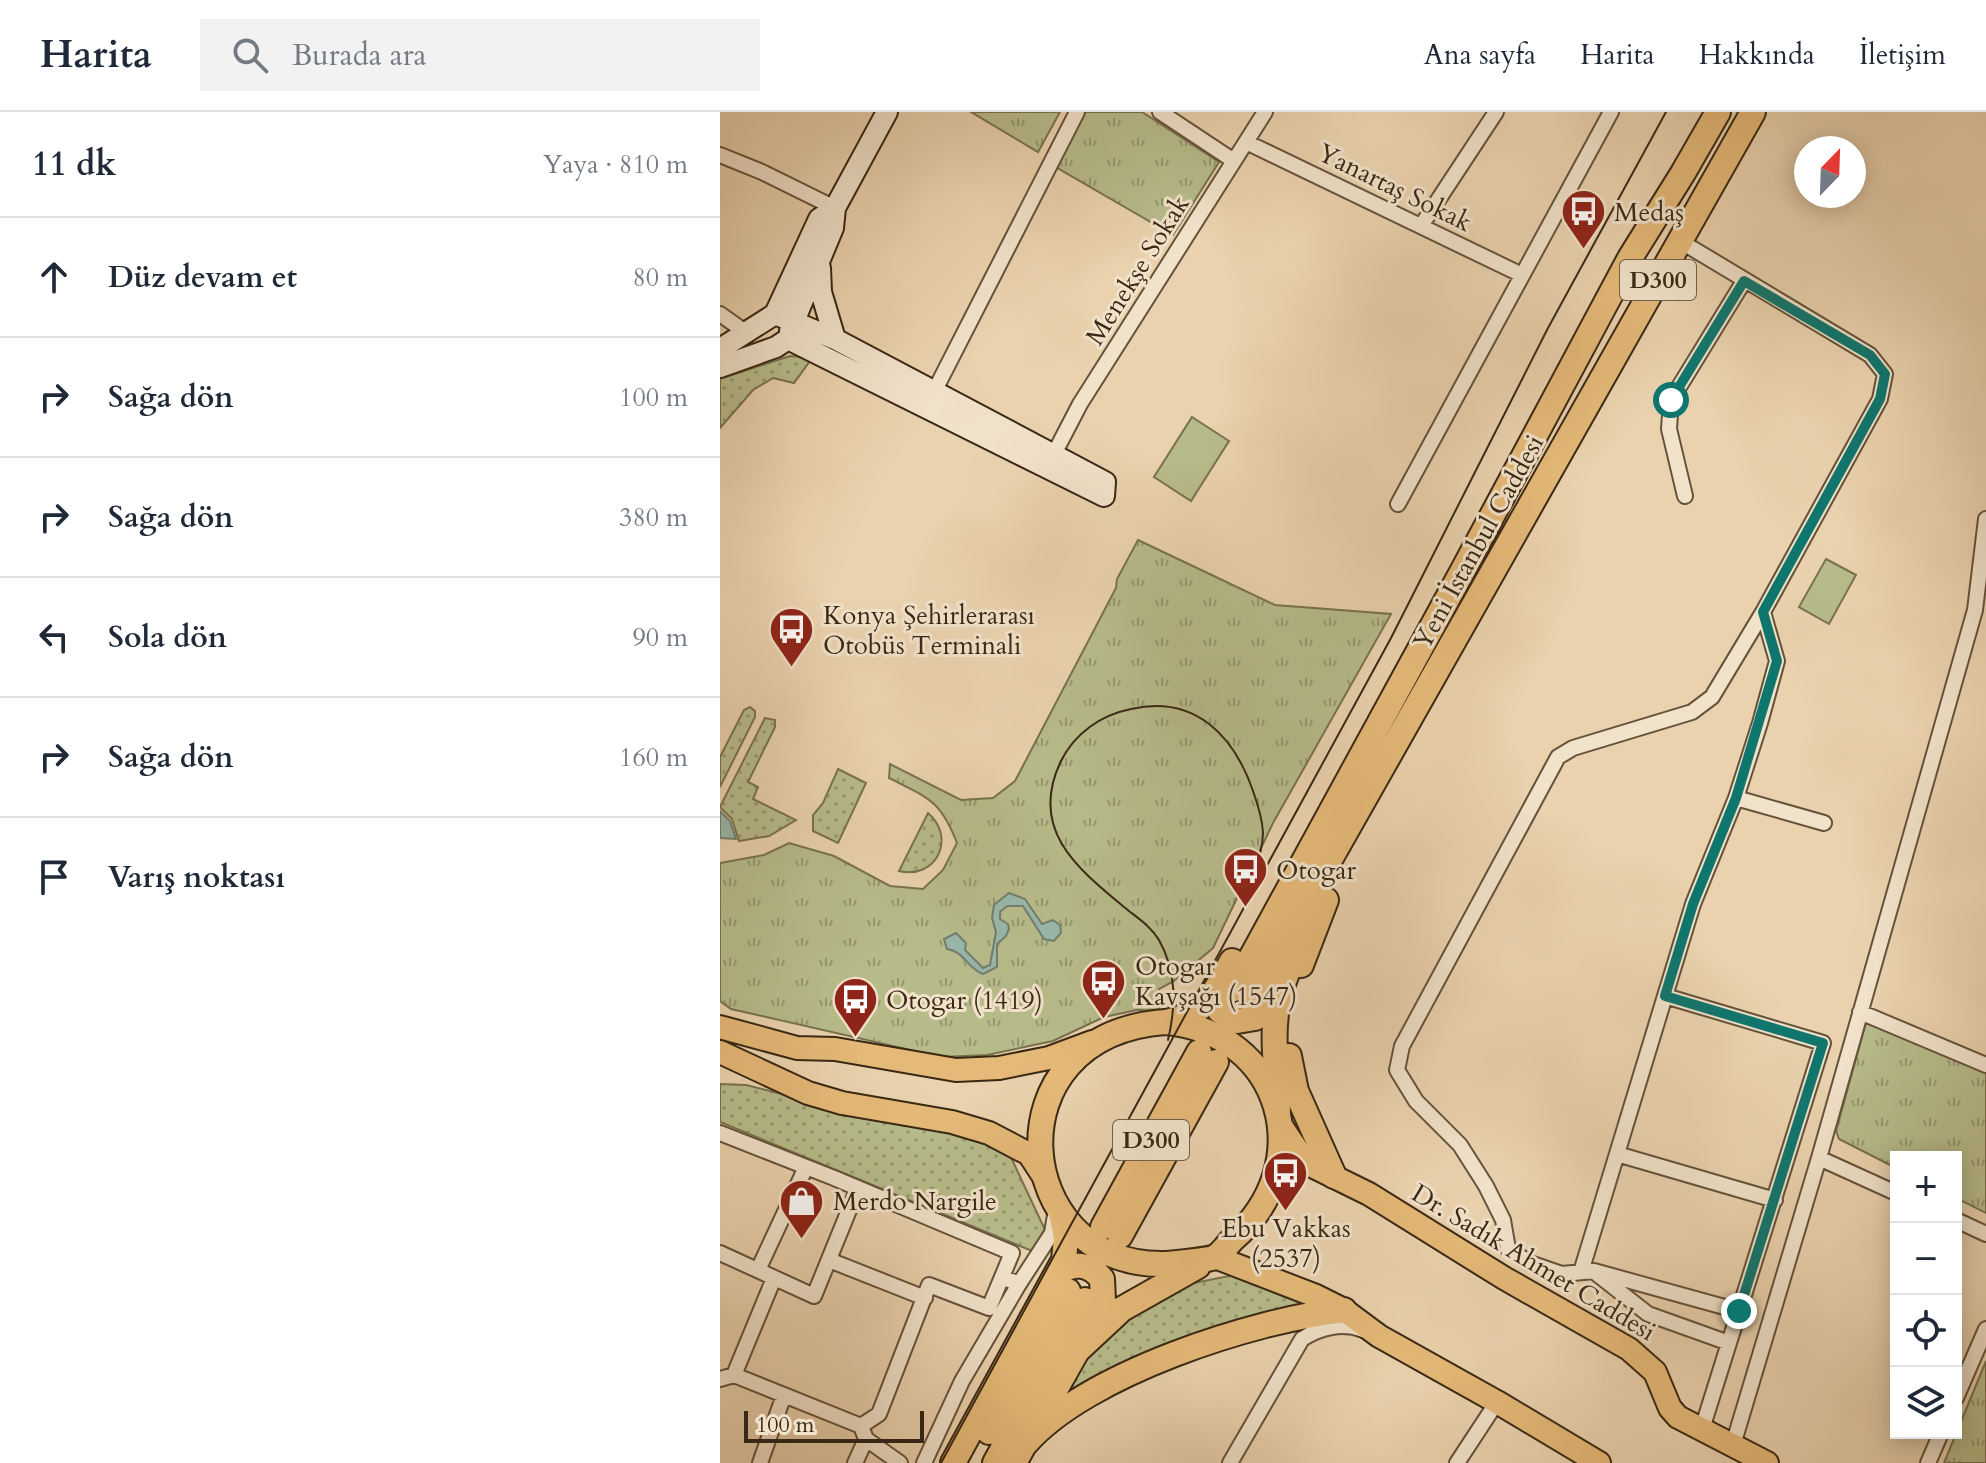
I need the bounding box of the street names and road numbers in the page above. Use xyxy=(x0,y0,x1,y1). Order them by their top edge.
street label: Yanartaş Sokak xyxy=(1312,135,1478,240)
street label: Menekşe Sokak xyxy=(1077,189,1197,352)
road number: D300 xyxy=(1620,260,1696,300)
street label: Yeni İstanbul Caddesi xyxy=(1405,429,1552,656)
road number: D300 xyxy=(1113,1120,1189,1160)
street label: Dr. Sadık Ahmet Caddesi xyxy=(1405,1176,1662,1349)

